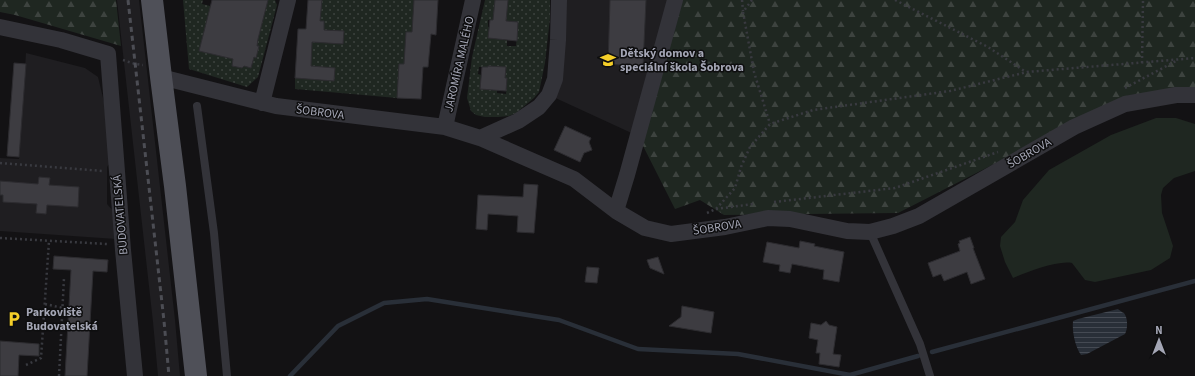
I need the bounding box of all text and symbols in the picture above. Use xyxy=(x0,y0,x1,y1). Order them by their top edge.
street label: JAROMÍRA MALÉHO xyxy=(440,15,479,114)
place label: Dětský domov a speciální škola Šobrova xyxy=(620,45,744,76)
school or university icon: Dětský domov a speciální škola Šobrova xyxy=(599,51,617,69)
street label: ŠOBROVA xyxy=(295,101,346,124)
street label: ŠOBROVA xyxy=(1004,134,1055,173)
street label: BUDOVATELSKÁ xyxy=(109,174,132,256)
street label: ŠOBROVA xyxy=(692,215,743,240)
place label: Parkoviště Budovatelská xyxy=(26,304,98,335)
parking icon: Parkoviště Budovatelská xyxy=(5,310,23,328)
north arrow xyxy=(1139,320,1179,360)
text: N xyxy=(1155,323,1163,338)

